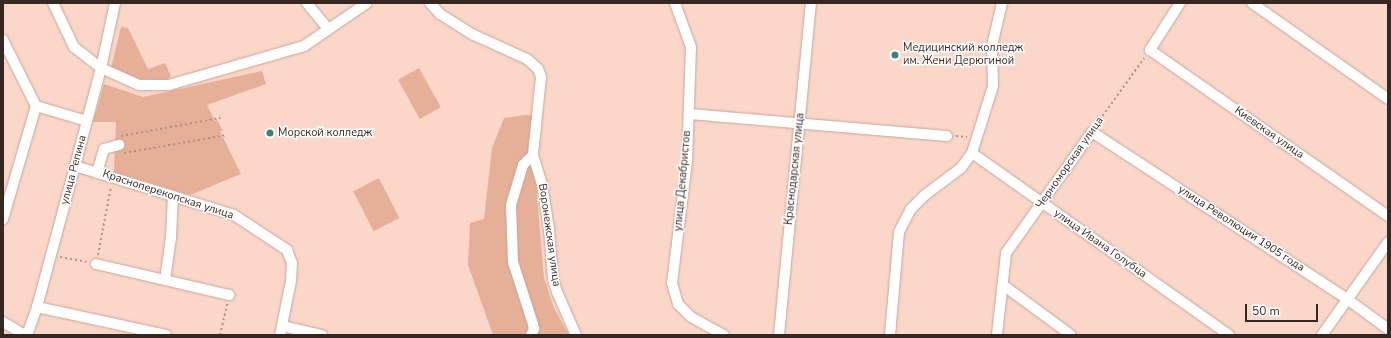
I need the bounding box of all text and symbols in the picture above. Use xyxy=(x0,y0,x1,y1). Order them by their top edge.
place label: Медицинский колледж им. Жени Дерюгиной xyxy=(903,42,1023,68)
marker: Медицинский колледж им. Жени Дерюгиной xyxy=(890,50,900,60)
street label: Киевская улица xyxy=(1232,104,1306,162)
street label: Краснодарская улица xyxy=(783,112,807,226)
street label: Черноморская улица xyxy=(1033,115,1107,211)
place label: Морской колледж xyxy=(278,126,372,140)
marker: Морской колледж xyxy=(265,128,275,138)
street label: улица Декабристов xyxy=(672,130,694,232)
street label: улица Репина xyxy=(58,134,90,206)
street label: Красноперекопская улица xyxy=(101,168,235,222)
street label: Воронежская улица xyxy=(535,183,563,287)
street label: улица Революции 1905 года xyxy=(1175,183,1307,275)
street label: улица Ивана Голубца xyxy=(1051,207,1149,281)
scale bar xyxy=(1247,296,1320,322)
text: 50 m xyxy=(1252,303,1280,319)

